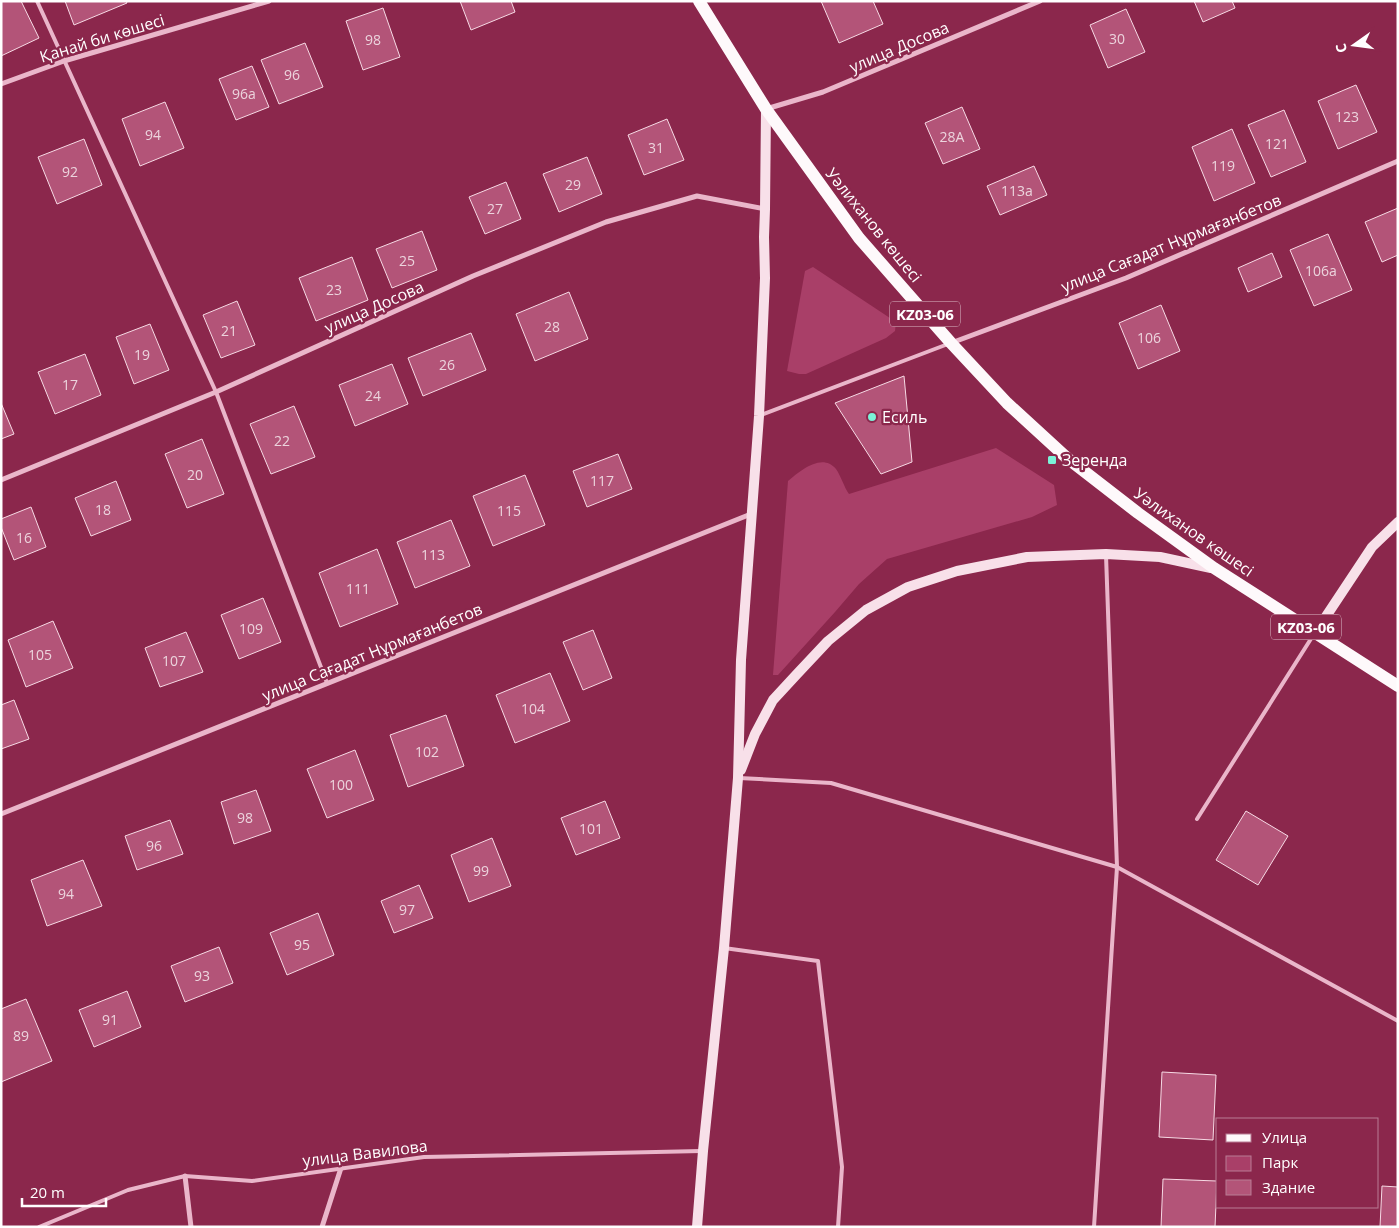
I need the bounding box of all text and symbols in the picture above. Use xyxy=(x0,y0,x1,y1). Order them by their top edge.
street label: Қанай би көшесі xyxy=(37,9,167,67)
street label: улица Досова xyxy=(846,16,952,78)
north arrow xyxy=(1329,20,1379,70)
house number: 30 xyxy=(1109,29,1125,48)
house number: 98 xyxy=(365,30,381,49)
text: С xyxy=(1331,42,1351,55)
house number: 96 xyxy=(284,65,300,84)
house number: 96а xyxy=(232,84,256,103)
house number: 123 xyxy=(1335,107,1359,126)
house number: 94 xyxy=(145,125,161,144)
house number: 28А xyxy=(940,127,965,146)
house number: 121 xyxy=(1265,134,1289,153)
house number: 31 xyxy=(648,138,664,157)
house number: 119 xyxy=(1211,156,1235,175)
house number: 92 xyxy=(62,162,78,181)
street label: Уәлиханов көшесі xyxy=(821,163,927,287)
house number: 29 xyxy=(565,175,581,194)
house number: 113а xyxy=(1001,181,1033,200)
street label: улица Сағадат Нұрмағанбетов xyxy=(1058,189,1284,297)
house number: 27 xyxy=(487,199,503,218)
house number: 25 xyxy=(399,251,415,270)
house number: 106а xyxy=(1305,261,1337,280)
street label: улица Досова xyxy=(321,275,427,339)
house number: 23 xyxy=(326,280,342,299)
road number: KZ03-06 xyxy=(890,302,960,326)
house number: 28 xyxy=(544,317,560,336)
house number: 21 xyxy=(221,321,237,340)
house number: 106 xyxy=(1137,328,1161,347)
house number: 19 xyxy=(134,345,150,364)
house number: 26 xyxy=(439,355,455,374)
house number: 17 xyxy=(62,375,78,394)
house number: 24 xyxy=(365,386,381,405)
place label: Есиль xyxy=(882,406,927,428)
marker: Есиль xyxy=(866,411,878,423)
house number: 22 xyxy=(274,431,290,450)
place label: Зеренда xyxy=(1062,449,1127,471)
marker: Зеренда xyxy=(1046,454,1058,466)
house number: 20 xyxy=(187,465,203,484)
house number: 117 xyxy=(590,471,614,490)
street label: Уәлиханов көшесі xyxy=(1130,482,1258,582)
house number: 18 xyxy=(95,500,111,519)
house number: 115 xyxy=(497,501,521,520)
house number: 16 xyxy=(16,528,32,547)
house number: 113 xyxy=(421,545,445,564)
house number: 111 xyxy=(346,579,370,598)
street label: улица Сағадат Нұрмағанбетов xyxy=(259,598,485,706)
road number: KZ03-06 xyxy=(1271,614,1341,640)
house number: 109 xyxy=(239,619,263,638)
house number: 105 xyxy=(28,645,52,664)
house number: 107 xyxy=(162,651,186,670)
house number: 104 xyxy=(521,699,545,718)
house number: 102 xyxy=(415,742,439,761)
house number: 100 xyxy=(329,775,353,794)
house number: 98 xyxy=(237,808,253,827)
house number: 101 xyxy=(579,819,603,838)
house number: 96 xyxy=(146,836,162,855)
house number: 99 xyxy=(473,861,489,880)
house number: 94 xyxy=(58,884,74,903)
house number: 97 xyxy=(399,900,415,919)
house number: 95 xyxy=(294,935,310,954)
house number: 93 xyxy=(194,966,210,985)
house number: 91 xyxy=(102,1010,118,1029)
house number: 89 xyxy=(13,1026,29,1045)
legend xyxy=(1216,1118,1379,1208)
text: Улица xyxy=(1262,1127,1307,1147)
street label: улица Вавилова xyxy=(301,1134,429,1172)
text: Парк xyxy=(1262,1152,1298,1172)
scale bar xyxy=(22,1176,106,1208)
text: Здание xyxy=(1262,1177,1315,1197)
text: 20 m xyxy=(30,1182,65,1202)

